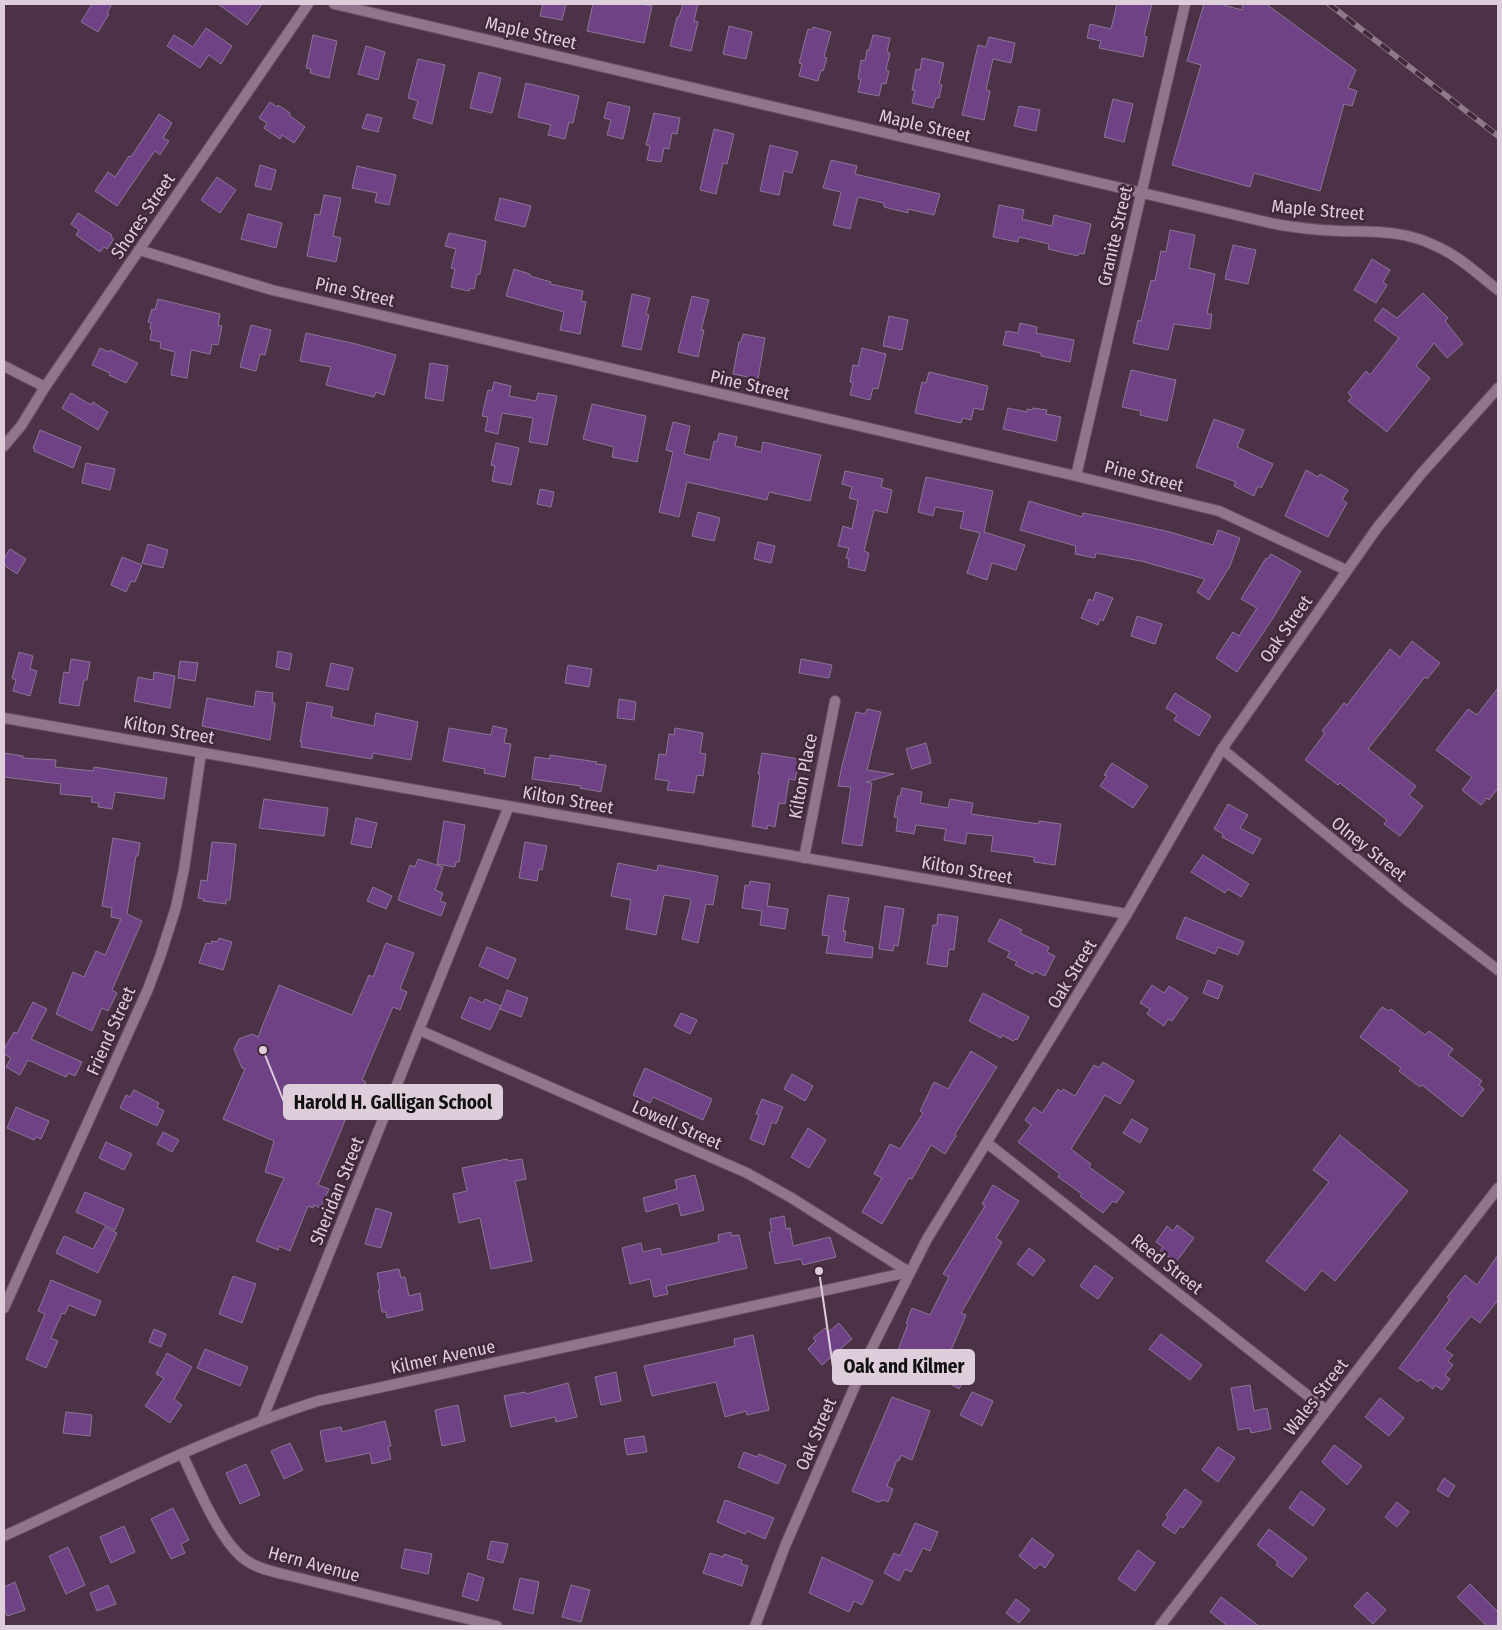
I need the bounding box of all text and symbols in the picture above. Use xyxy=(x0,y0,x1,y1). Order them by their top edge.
street label: Maple Street xyxy=(483,12,579,54)
street label: Maple Street xyxy=(877,105,973,147)
street label: Shores Street xyxy=(106,169,180,263)
street label: Granite Street xyxy=(1093,184,1137,288)
street label: Maple Street xyxy=(1271,195,1366,225)
street label: Pine Street xyxy=(313,272,397,312)
street label: Pine Street xyxy=(708,365,792,405)
street label: Pine Street xyxy=(1102,456,1186,496)
street label: Oak Street xyxy=(1255,591,1317,667)
street label: Kilton Street xyxy=(122,711,216,749)
street label: Kilton Place xyxy=(784,731,822,821)
street label: Kilton Street xyxy=(521,781,615,819)
street label: Olney Street xyxy=(1327,812,1411,886)
street label: Kilton Street xyxy=(920,851,1014,889)
street label: Oak Street xyxy=(1043,935,1101,1013)
street label: Friend Street xyxy=(82,983,140,1079)
callout: Harold H. Galligan School xyxy=(284,1085,502,1119)
text: Harold H. Galligan School xyxy=(294,1091,493,1114)
street label: Lowell Street xyxy=(629,1095,725,1155)
street label: Sheridan Street xyxy=(305,1134,369,1248)
street label: Reed Street xyxy=(1127,1229,1208,1299)
street label: Kilmer Avenue xyxy=(389,1335,497,1379)
callout: Oak and Kilmer xyxy=(833,1350,974,1384)
street label: Wales Street xyxy=(1279,1354,1353,1440)
text: Oak and Kilmer xyxy=(844,1355,965,1378)
street label: Oak Street xyxy=(791,1394,841,1474)
street label: Hern Avenue xyxy=(266,1541,362,1587)

